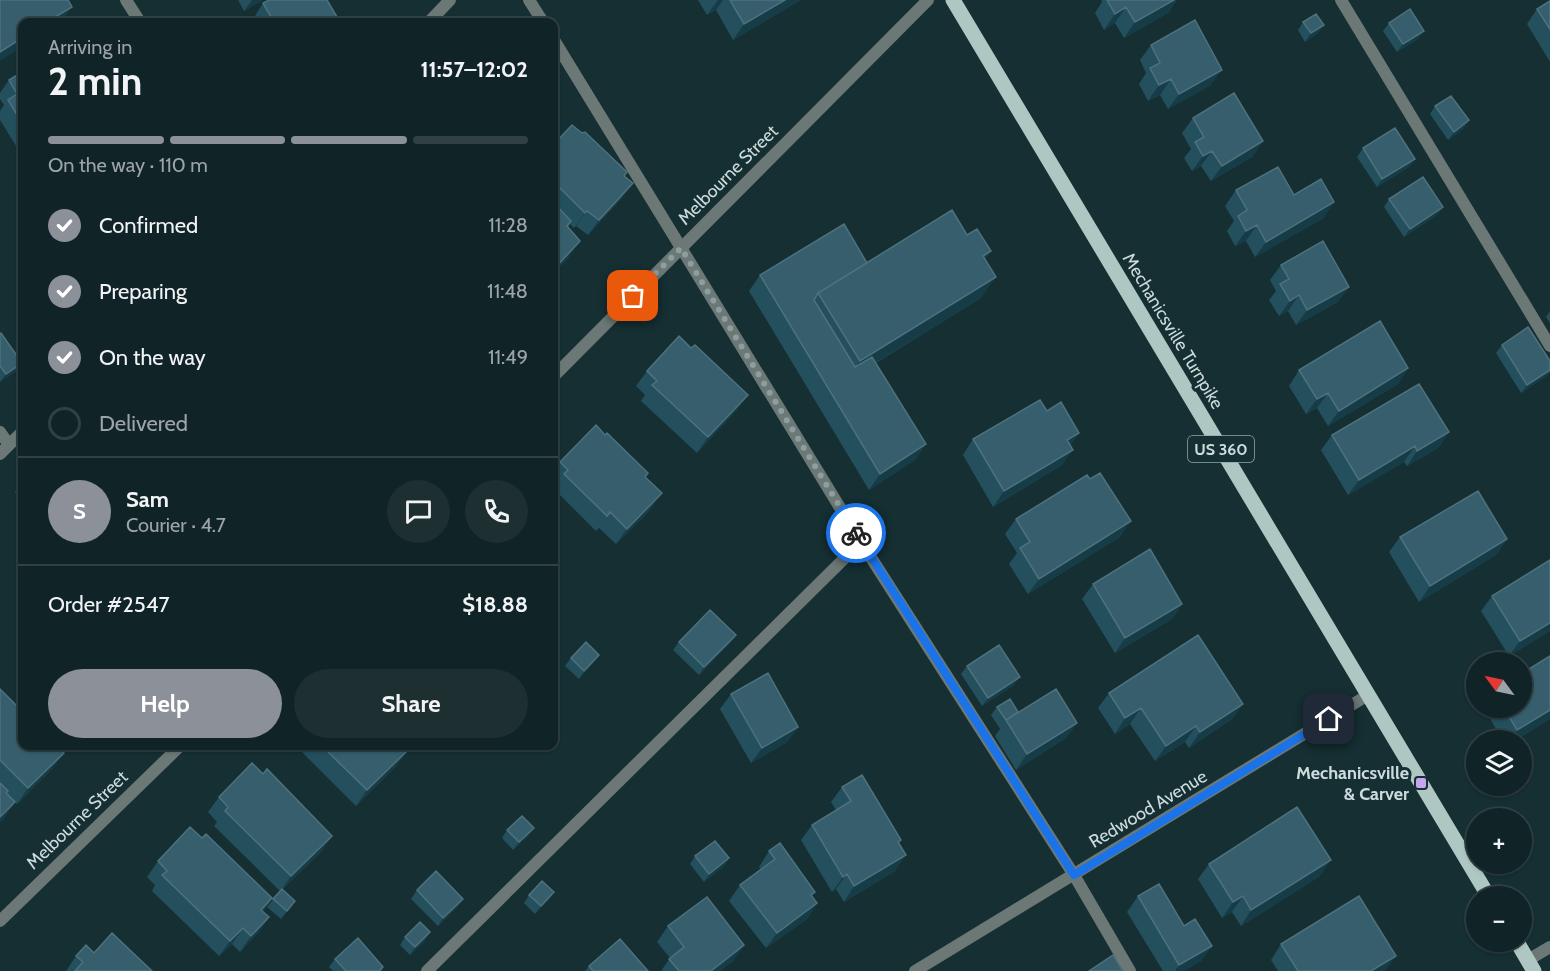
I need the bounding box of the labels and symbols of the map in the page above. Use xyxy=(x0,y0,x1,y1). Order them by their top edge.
street label: Melbourne Street xyxy=(673,120,783,230)
street label: Mechanicsville Turnpike xyxy=(1118,249,1228,413)
pin xyxy=(607,270,658,321)
road number: US 360 xyxy=(1188,436,1254,462)
courier xyxy=(826,503,886,563)
north arrow xyxy=(1466,652,1532,718)
pin xyxy=(1303,693,1354,744)
place label: Mechanicsville & Carver xyxy=(1296,762,1409,805)
street label: Redwood Avenue xyxy=(1085,765,1211,853)
street label: Melbourne Street xyxy=(22,766,132,874)
marker: Mechanicsville & Carver xyxy=(1414,776,1428,790)

